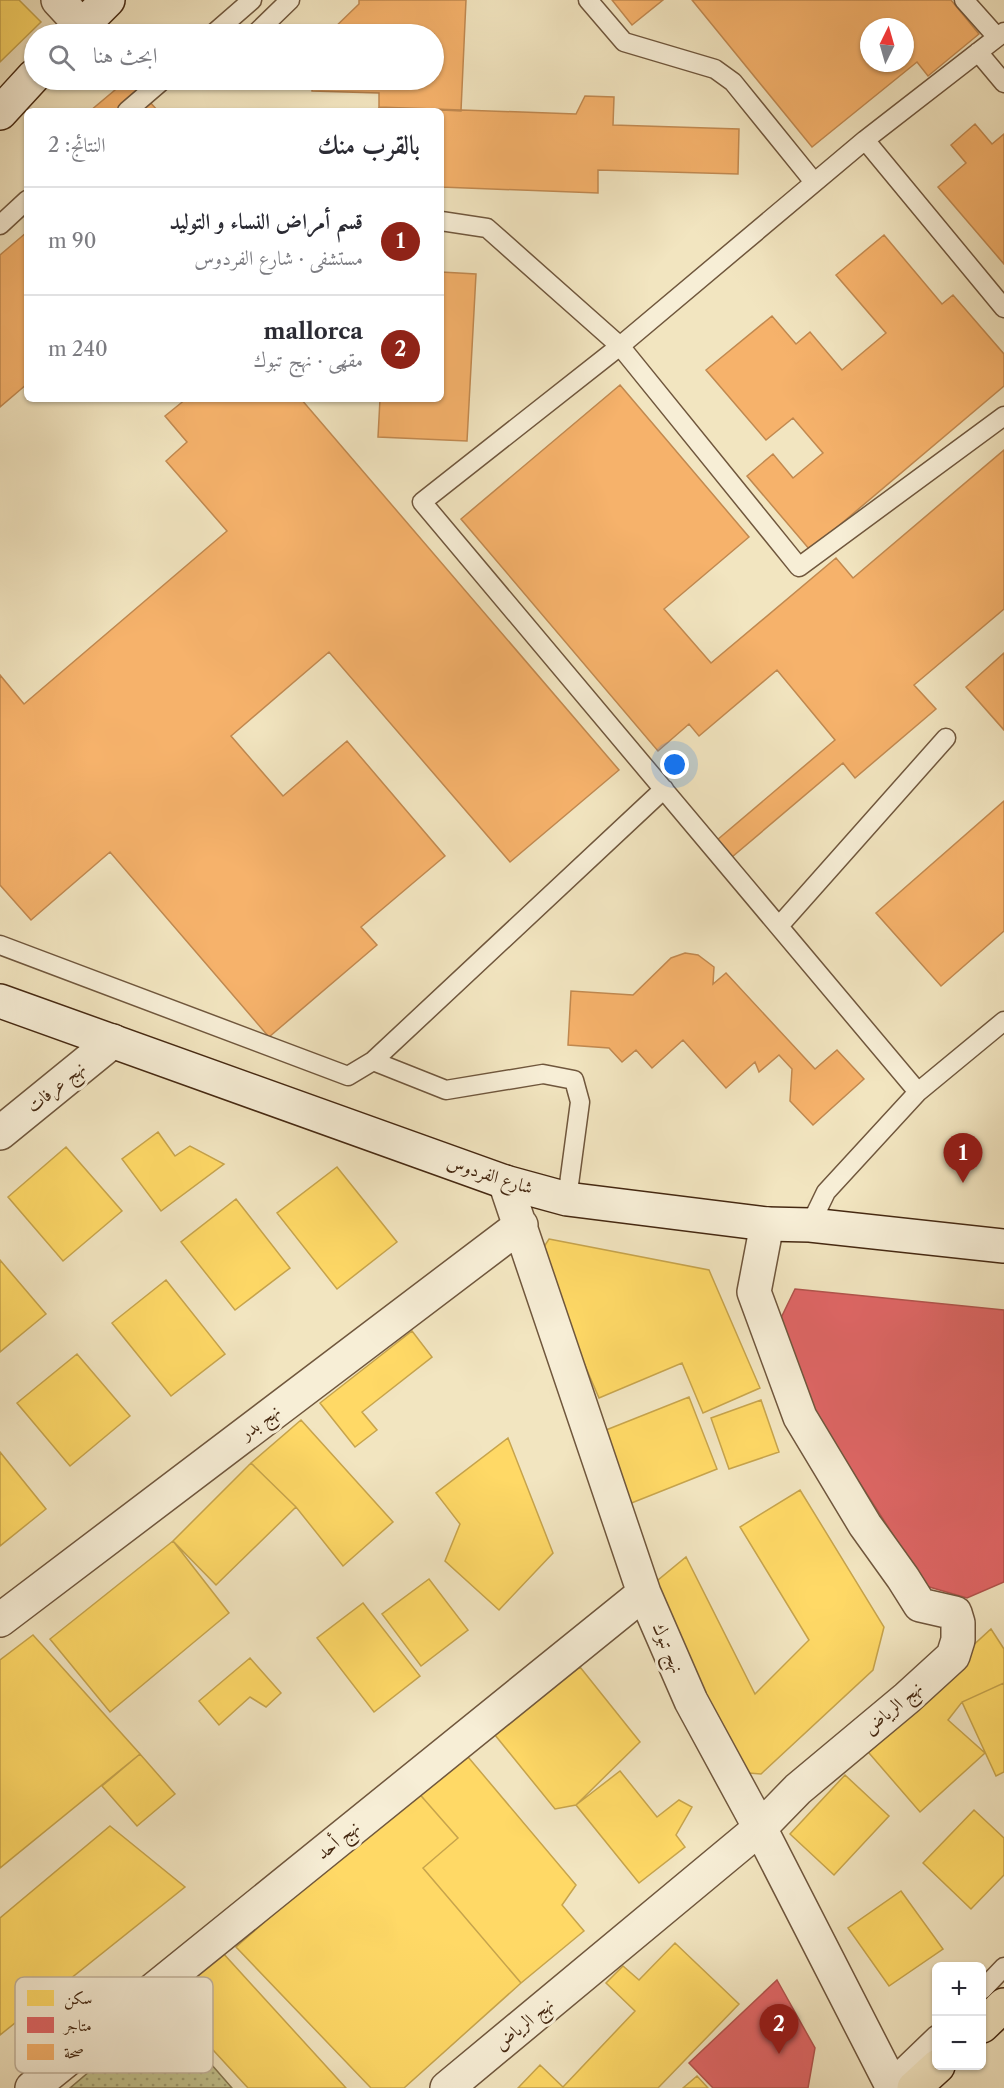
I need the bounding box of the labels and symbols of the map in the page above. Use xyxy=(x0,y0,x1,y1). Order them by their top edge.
north arrow xyxy=(860,18,914,72)
your location xyxy=(660,750,689,779)
street label: نهج عرفات xyxy=(22,1057,93,1121)
pin: 1 xyxy=(944,1134,982,1183)
street label: شارع الفردوس xyxy=(443,1151,536,1203)
street label: نهج بدر xyxy=(234,1400,288,1449)
street label: نهج تبوك xyxy=(643,1619,688,1678)
street label: نهج الرياض xyxy=(859,1677,930,1743)
street label: نهج أحد xyxy=(311,1814,367,1868)
legend xyxy=(15,1977,213,2073)
text: سكن xyxy=(64,1988,92,2010)
street label: نهج الرياض xyxy=(490,1993,561,2059)
pin: 2 xyxy=(760,2004,798,2054)
text: متاجر xyxy=(62,2015,92,2036)
text: صحة xyxy=(64,2042,84,2062)

